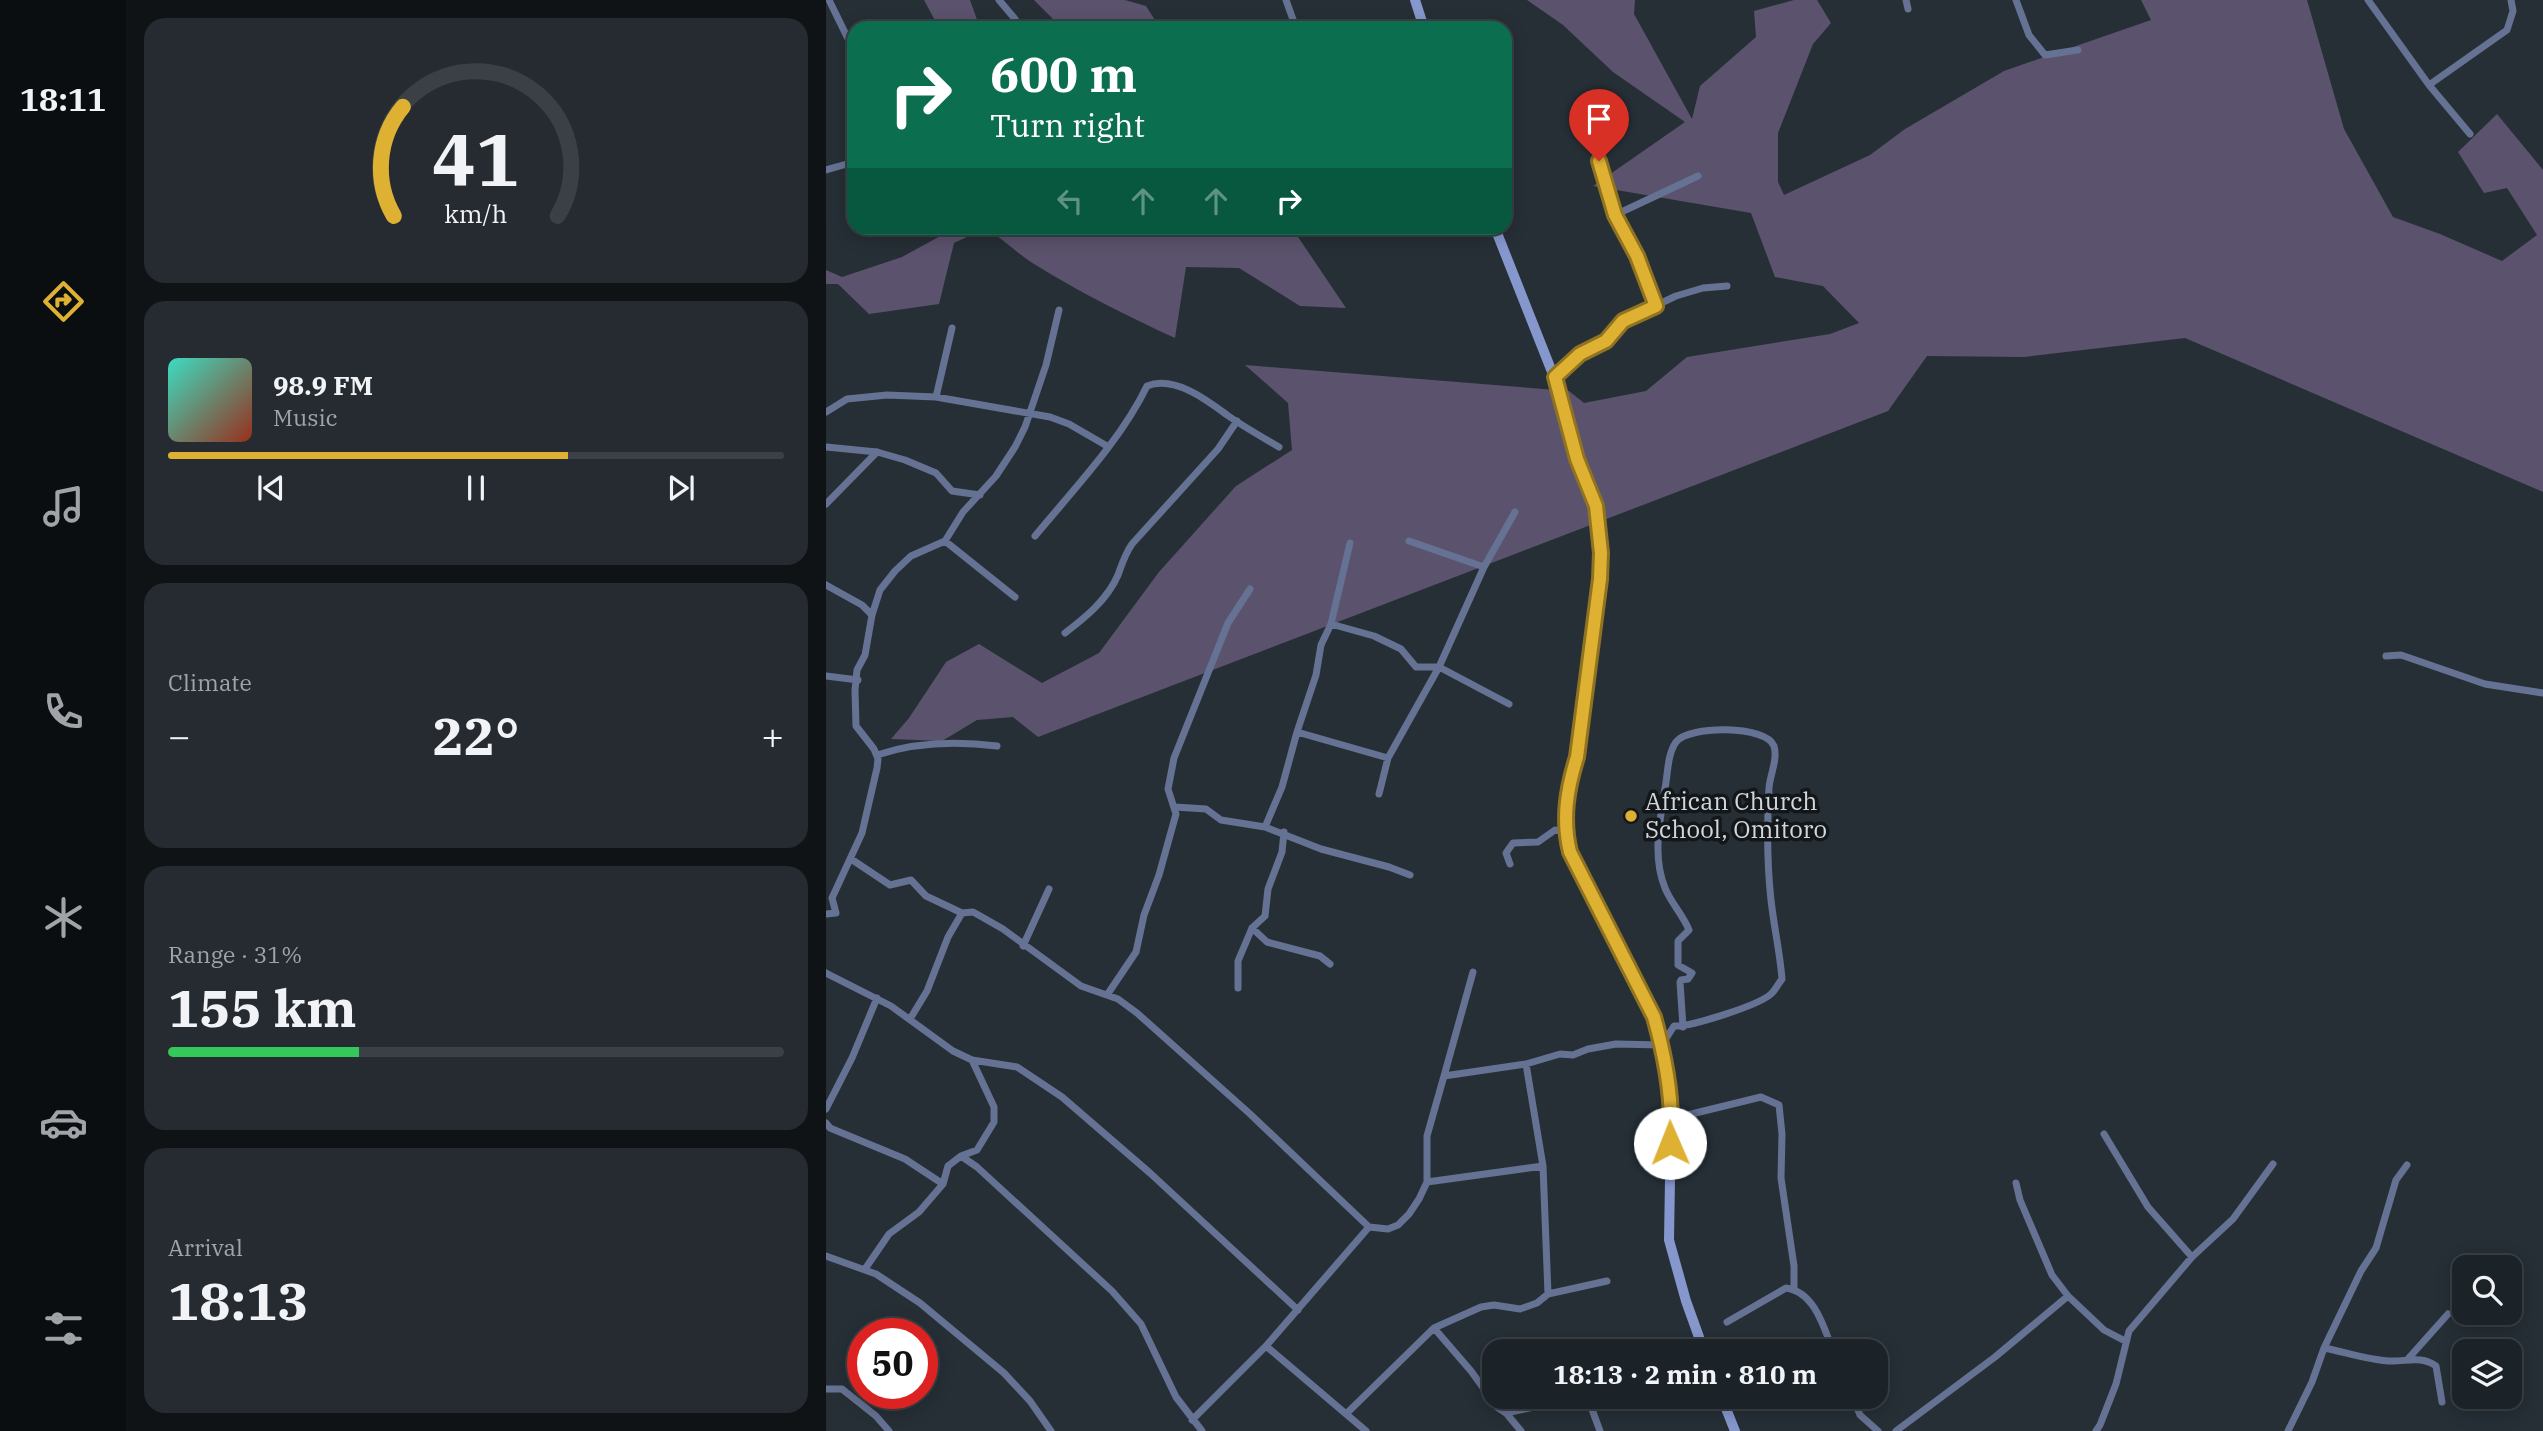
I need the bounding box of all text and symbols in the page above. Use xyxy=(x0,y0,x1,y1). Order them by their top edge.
text: 600 m xyxy=(990,42,1137,105)
icon: right xyxy=(875,49,966,140)
text: 18:11 xyxy=(20,78,106,120)
pin xyxy=(1569,89,1629,161)
icon: arrive xyxy=(1580,100,1618,138)
text: Turn right xyxy=(990,104,1145,146)
text: 41 xyxy=(432,112,520,207)
icon: left xyxy=(1051,182,1089,220)
icon: ahead xyxy=(1124,182,1162,220)
icon: ahead xyxy=(1197,182,1235,220)
icon: right xyxy=(1270,182,1308,220)
text: km/h xyxy=(444,197,508,230)
icon: directions xyxy=(39,277,88,326)
text: 98.9 FM xyxy=(273,368,373,402)
text: Music xyxy=(273,402,338,432)
icon: previous xyxy=(252,469,290,507)
icon: pause xyxy=(457,469,495,507)
icon: next xyxy=(662,469,700,507)
icon: music xyxy=(39,482,88,531)
text: Climate xyxy=(168,667,252,697)
icon: phone xyxy=(39,687,88,736)
text: 22° xyxy=(433,702,519,769)
text: − xyxy=(168,711,191,760)
text: + xyxy=(761,711,784,760)
place label: African Church School, Omitoro xyxy=(1645,785,1827,845)
marker: African Church School, Omitoro xyxy=(1623,808,1639,824)
icon: climate xyxy=(39,893,88,942)
text: Range · 31% xyxy=(168,939,302,969)
text: 155 km xyxy=(168,974,357,1041)
icon: car xyxy=(39,1098,88,1147)
position arrow xyxy=(1633,1106,1707,1180)
text: Arrival xyxy=(168,1232,243,1262)
map controls xyxy=(2452,1255,2522,1409)
button: search xyxy=(2452,1255,2522,1325)
text: 18:13 xyxy=(168,1267,309,1334)
icon: filters xyxy=(39,1304,88,1353)
speed limit sign: 50 xyxy=(847,1318,938,1409)
button: layers xyxy=(2452,1339,2522,1409)
text: 18:13 · 2 min · 810 m xyxy=(1553,1357,1817,1391)

